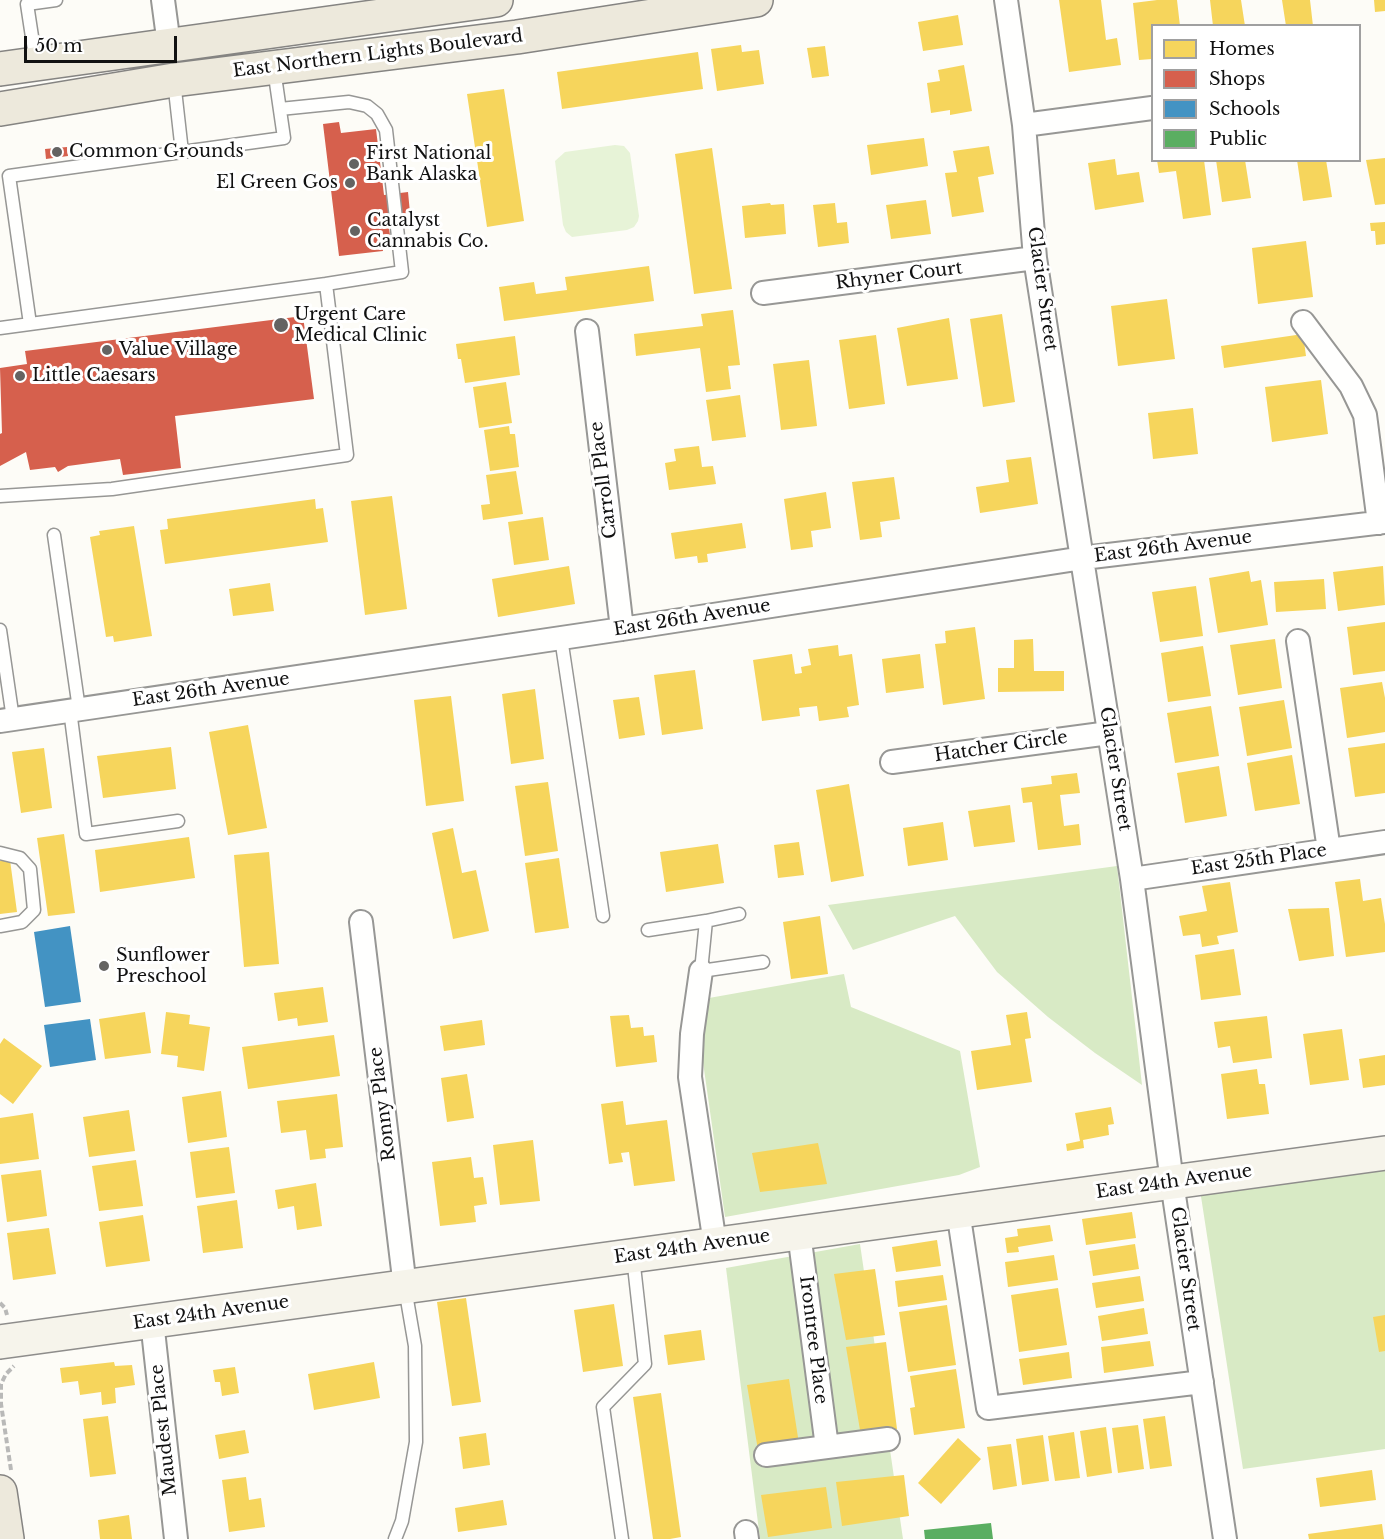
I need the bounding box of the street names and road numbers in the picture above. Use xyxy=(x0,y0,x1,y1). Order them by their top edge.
street label: East Northern Lights Boulevard xyxy=(232,25,524,83)
street label: Glacier Street xyxy=(1023,225,1061,353)
street label: Rhyner Court xyxy=(834,257,964,295)
street label: Carroll Place xyxy=(586,420,622,540)
street label: East 26th Avenue xyxy=(1093,527,1253,567)
street label: East 26th Avenue xyxy=(612,595,772,641)
street label: East 26th Avenue xyxy=(131,668,291,712)
street label: Glacier Street xyxy=(1095,705,1135,833)
street label: Hatcher Circle xyxy=(933,727,1069,767)
street label: East 25th Place xyxy=(1190,840,1328,880)
street label: Ronny Place xyxy=(365,1046,401,1162)
street label: East 24th Avenue xyxy=(1094,1160,1254,1204)
street label: Glacier Street xyxy=(1166,1205,1204,1333)
street label: East 24th Avenue xyxy=(612,1225,772,1269)
street label: Irontree Place xyxy=(794,1275,832,1405)
street label: East 24th Avenue xyxy=(131,1291,291,1335)
street label: Maudest Place xyxy=(146,1363,182,1497)

